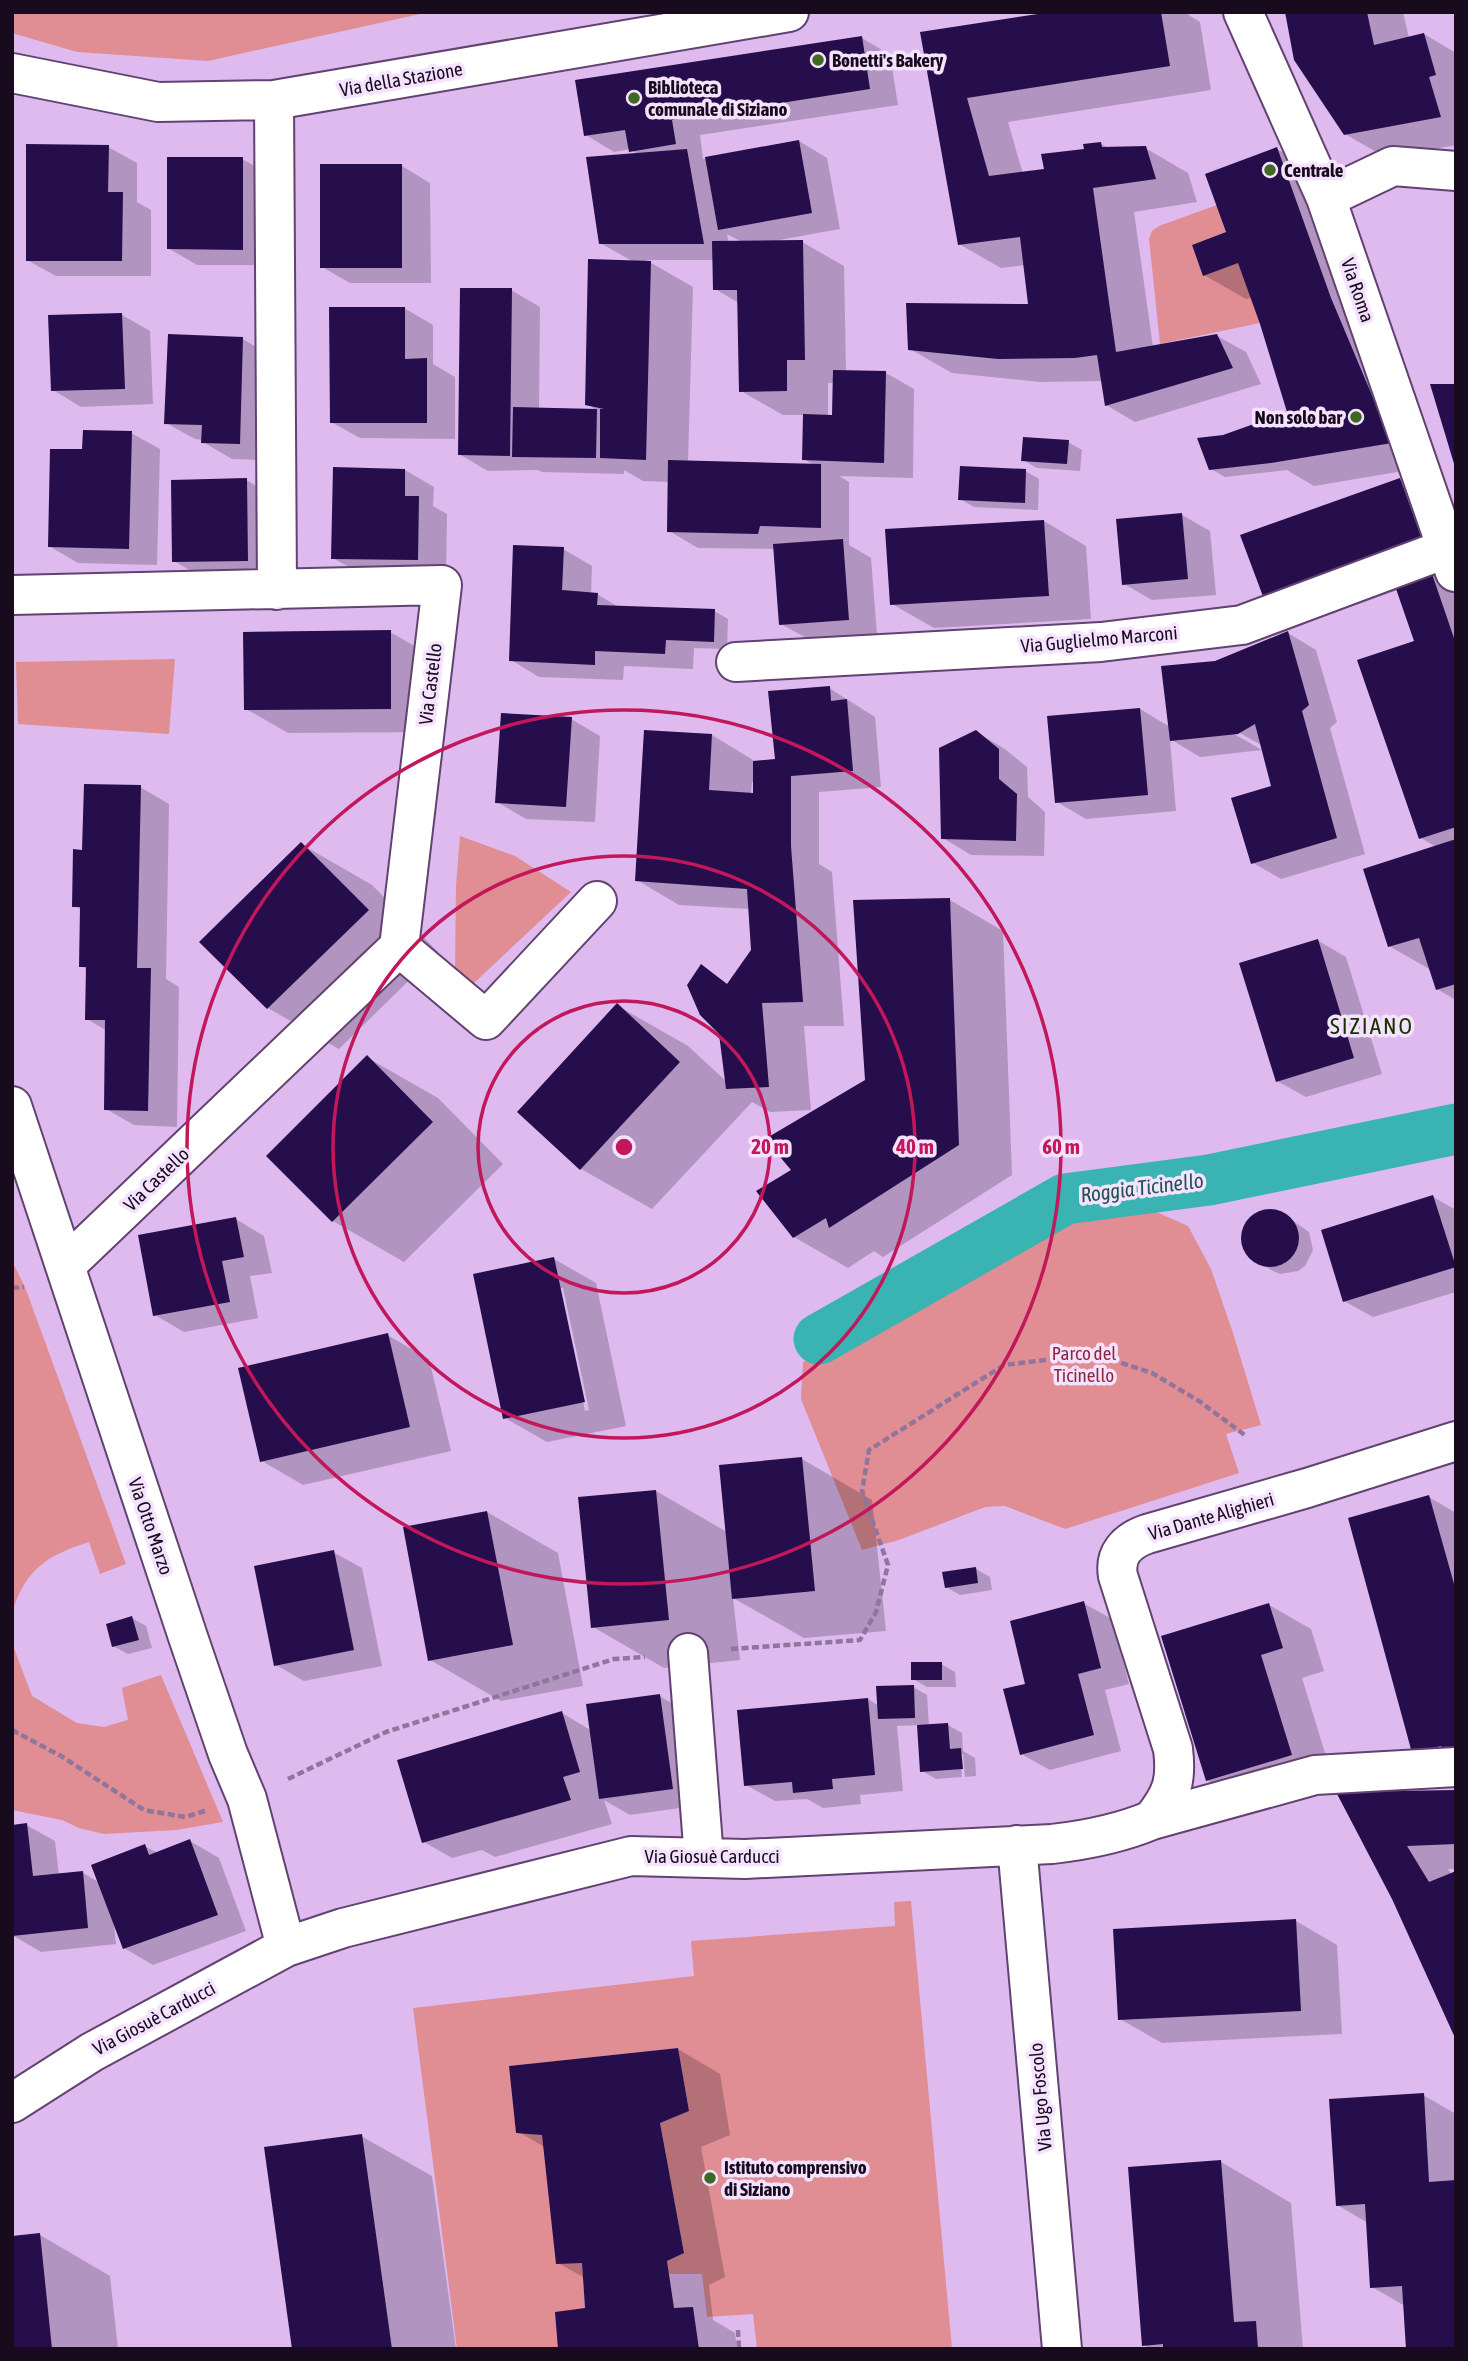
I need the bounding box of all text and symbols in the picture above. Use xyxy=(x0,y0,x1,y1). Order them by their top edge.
place label: Bonetti's Bakery xyxy=(832,49,944,71)
marker: Bonetti's Bakery xyxy=(810,52,826,68)
street label: Via della Stazione xyxy=(338,57,464,101)
place label: Biblioteca comunale di Siziano xyxy=(648,76,788,120)
marker: Biblioteca comunale di Siziano xyxy=(626,90,642,106)
place label: Centrale xyxy=(1284,159,1344,181)
marker: Centrale xyxy=(1262,162,1278,178)
street label: Via Roma xyxy=(1337,255,1379,325)
place label: Non solo bar xyxy=(1255,406,1342,428)
marker: Non solo bar xyxy=(1348,409,1364,425)
street label: Via Guglielmo Marconi xyxy=(1020,621,1178,657)
street label: Via Castello xyxy=(414,642,446,726)
district label: SIZIANO xyxy=(1330,1013,1414,1039)
text: 20 m xyxy=(751,1134,789,1158)
text: 40 m xyxy=(895,1134,934,1158)
text: 60 m xyxy=(1042,1134,1080,1158)
centre of rings xyxy=(612,1135,636,1159)
street label: Via Castello xyxy=(119,1143,193,1215)
water label: Roggia Ticinello xyxy=(1079,1168,1205,1206)
park label: Parco del Ticinello xyxy=(1052,1342,1116,1386)
street label: Via Otto Marzo xyxy=(124,1475,178,1578)
street label: Via Dante Alighieri xyxy=(1146,1488,1276,1544)
street label: Via Giosuè Carducci xyxy=(644,1845,780,1867)
street label: Via Giosuè Carducci xyxy=(89,1977,219,2059)
street label: Via Ugo Foscolo xyxy=(1024,2042,1056,2152)
place label: Istituto comprensivo di Siziano xyxy=(724,2156,867,2200)
marker: Istituto comprensivo di Siziano xyxy=(702,2170,718,2186)

